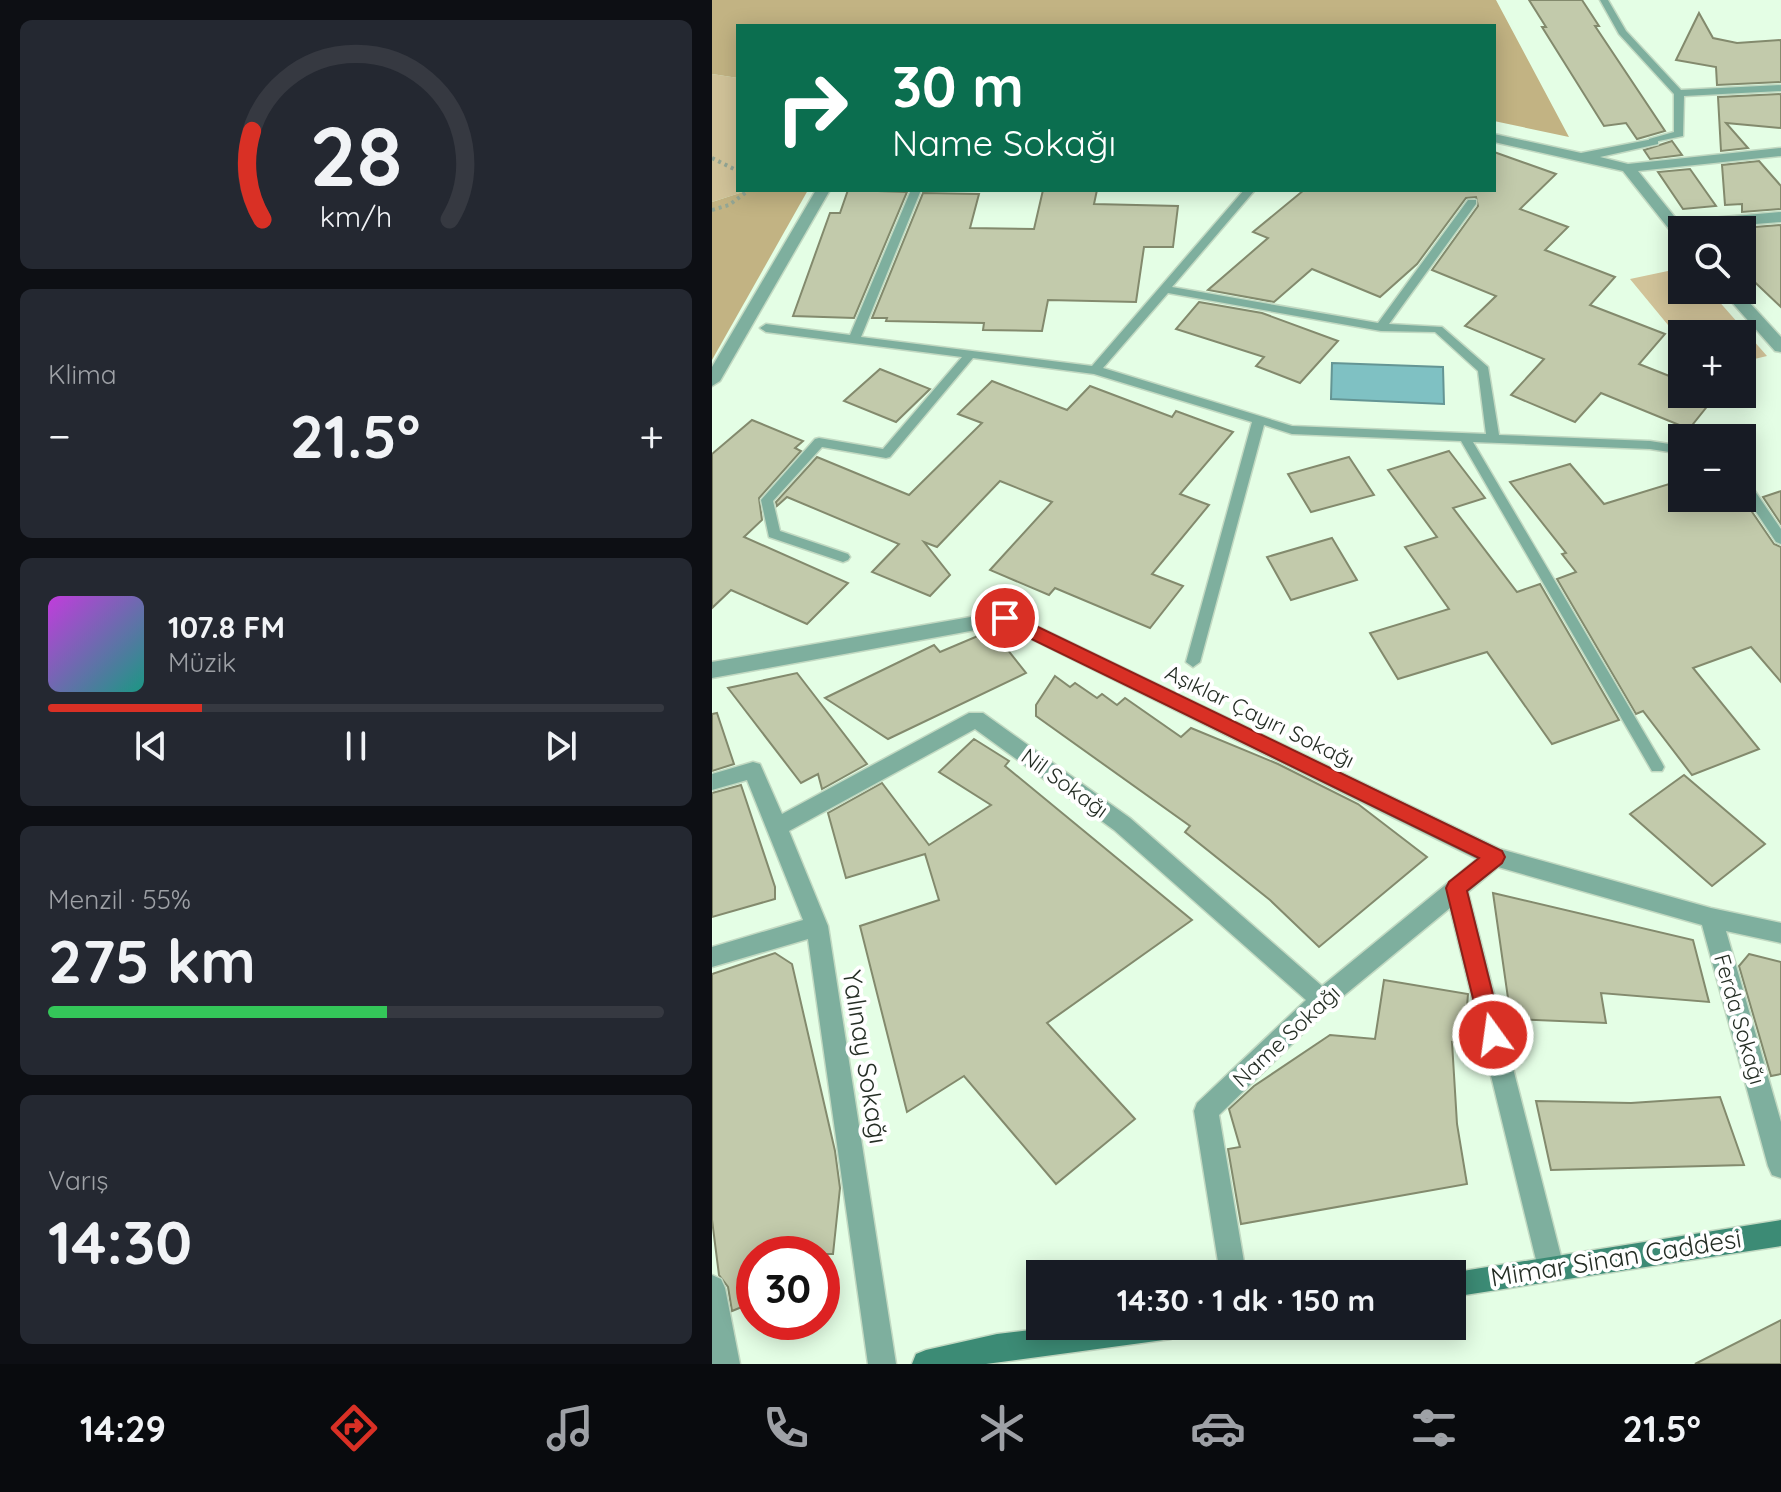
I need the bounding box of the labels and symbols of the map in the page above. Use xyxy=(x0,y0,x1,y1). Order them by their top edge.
pin xyxy=(971,584,1039,652)
street label: Aşıklar Çayırı Sokağı xyxy=(1161,658,1359,774)
street label: Nil Sokağı xyxy=(1016,742,1114,824)
street label: Ferda Sokağı xyxy=(1708,951,1772,1087)
street label: Yalınay Sokağı xyxy=(835,968,896,1146)
street label: Name Sokağı xyxy=(1226,979,1346,1093)
position arrow xyxy=(1451,993,1535,1077)
street label: Mimar Sinan Caddesi xyxy=(1488,1221,1744,1294)
speed limit sign: 30 xyxy=(736,1236,840,1340)

